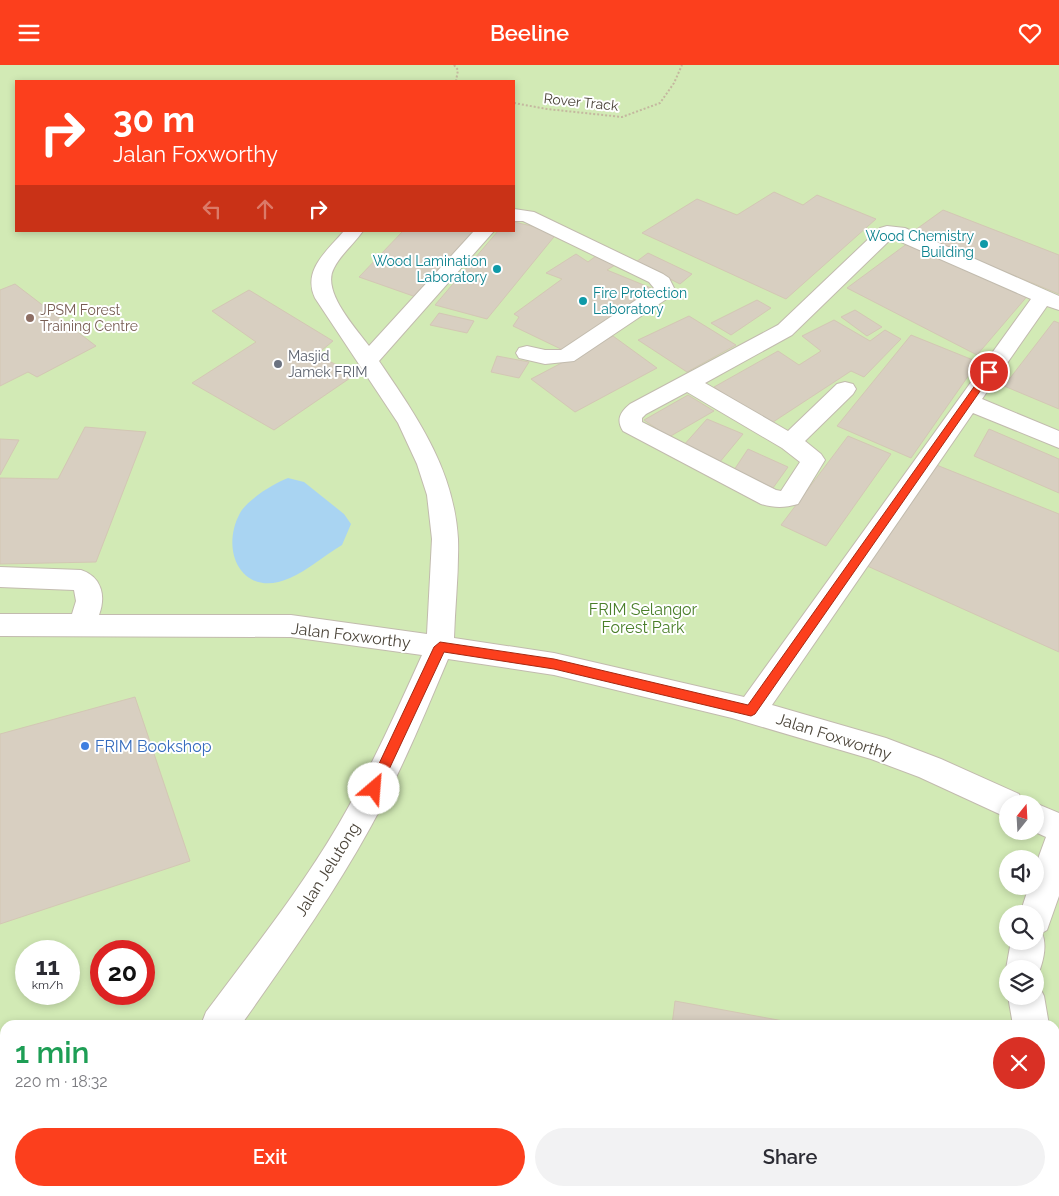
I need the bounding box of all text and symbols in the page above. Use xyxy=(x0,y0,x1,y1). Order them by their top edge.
icon: menu xyxy=(15,19,43,47)
icon: heart xyxy=(1016,19,1044,47)
text: Beeline xyxy=(490,20,569,46)
street label: Rover Track xyxy=(543,90,620,114)
text: 30 m xyxy=(113,99,195,140)
icon: right xyxy=(30,100,95,165)
text: Jalan Foxworthy xyxy=(113,141,278,167)
icon: left xyxy=(198,195,226,223)
icon: ahead xyxy=(251,195,279,223)
icon: right xyxy=(304,195,332,223)
place label: Wood Chemistry Building xyxy=(865,228,974,260)
marker: Wood Chemistry Building xyxy=(978,238,990,250)
place label: Wood Lamination Laboratory xyxy=(373,253,487,285)
marker: Wood Lamination Laboratory xyxy=(491,263,503,275)
place label: Fire Protection Laboratory xyxy=(593,285,687,317)
marker: Fire Protection Laboratory xyxy=(577,295,589,307)
place label: JPSM Forest Training Centre xyxy=(40,302,138,334)
marker: JPSM Forest Training Centre xyxy=(24,312,36,324)
place label: Masjid Jamek FRIM xyxy=(288,348,367,380)
pin xyxy=(968,351,1010,393)
marker: Masjid Jamek FRIM xyxy=(272,358,284,370)
icon: arrive xyxy=(975,358,1003,386)
park label: FRIM Selangor Forest Park xyxy=(589,600,698,637)
street label: Jalan Foxworthy xyxy=(290,619,412,652)
street label: Jalan Foxworthy xyxy=(774,709,894,764)
place label: FRIM Bookshop xyxy=(95,737,212,756)
marker: FRIM Bookshop xyxy=(79,740,91,752)
position arrow xyxy=(347,762,399,814)
north arrow xyxy=(999,795,1044,840)
map controls xyxy=(999,795,1044,1005)
street label: Jalan Jelutong xyxy=(291,819,364,920)
button: sound xyxy=(999,850,1044,895)
button: search xyxy=(999,905,1044,950)
speed limit sign: 20 xyxy=(90,940,155,1005)
text: 11 xyxy=(35,951,60,981)
button: layers xyxy=(999,960,1044,1005)
text: km/h xyxy=(32,978,63,992)
text: 1 min xyxy=(15,1035,90,1070)
button: close xyxy=(993,1037,1045,1089)
text: 220 m · 18:32 xyxy=(15,1072,108,1091)
button: Exit xyxy=(15,1128,525,1186)
button: Share xyxy=(535,1128,1045,1186)

